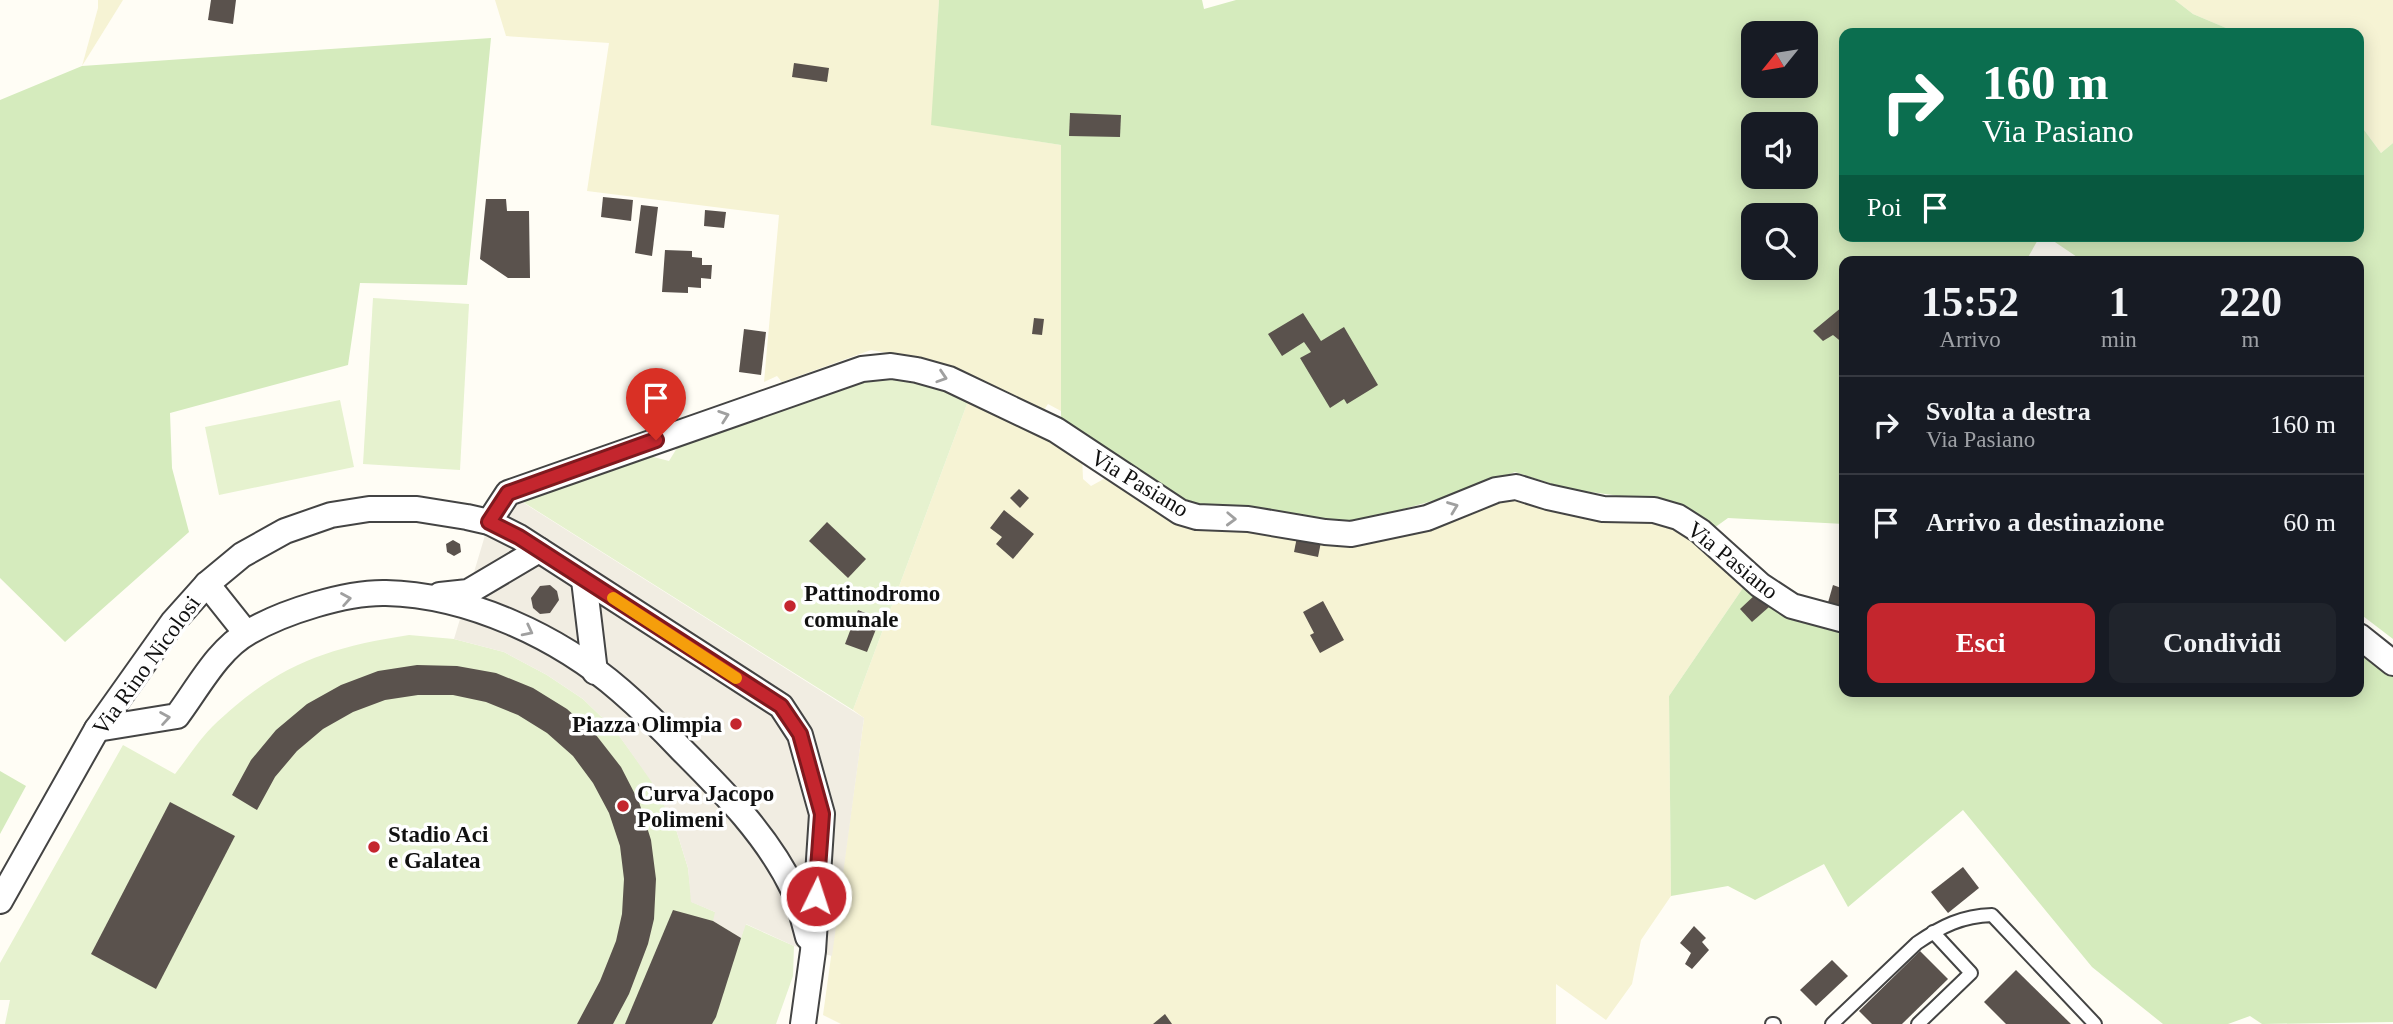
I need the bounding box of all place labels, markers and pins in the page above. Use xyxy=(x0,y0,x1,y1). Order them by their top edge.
pin xyxy=(626,368,686,440)
place label: Pattinodromo comunale xyxy=(804,581,940,632)
marker: Pattinodromo comunale xyxy=(782,598,798,614)
place label: Piazza Olimpia xyxy=(572,712,722,737)
marker: Piazza Olimpia xyxy=(728,716,744,732)
place label: Curva Jacopo Polimeni xyxy=(637,781,774,832)
marker: Curva Jacopo Polimeni xyxy=(615,798,631,814)
place label: Stadio Aci e Galatea xyxy=(388,822,489,873)
marker: Stadio Aci e Galatea xyxy=(366,839,382,855)

